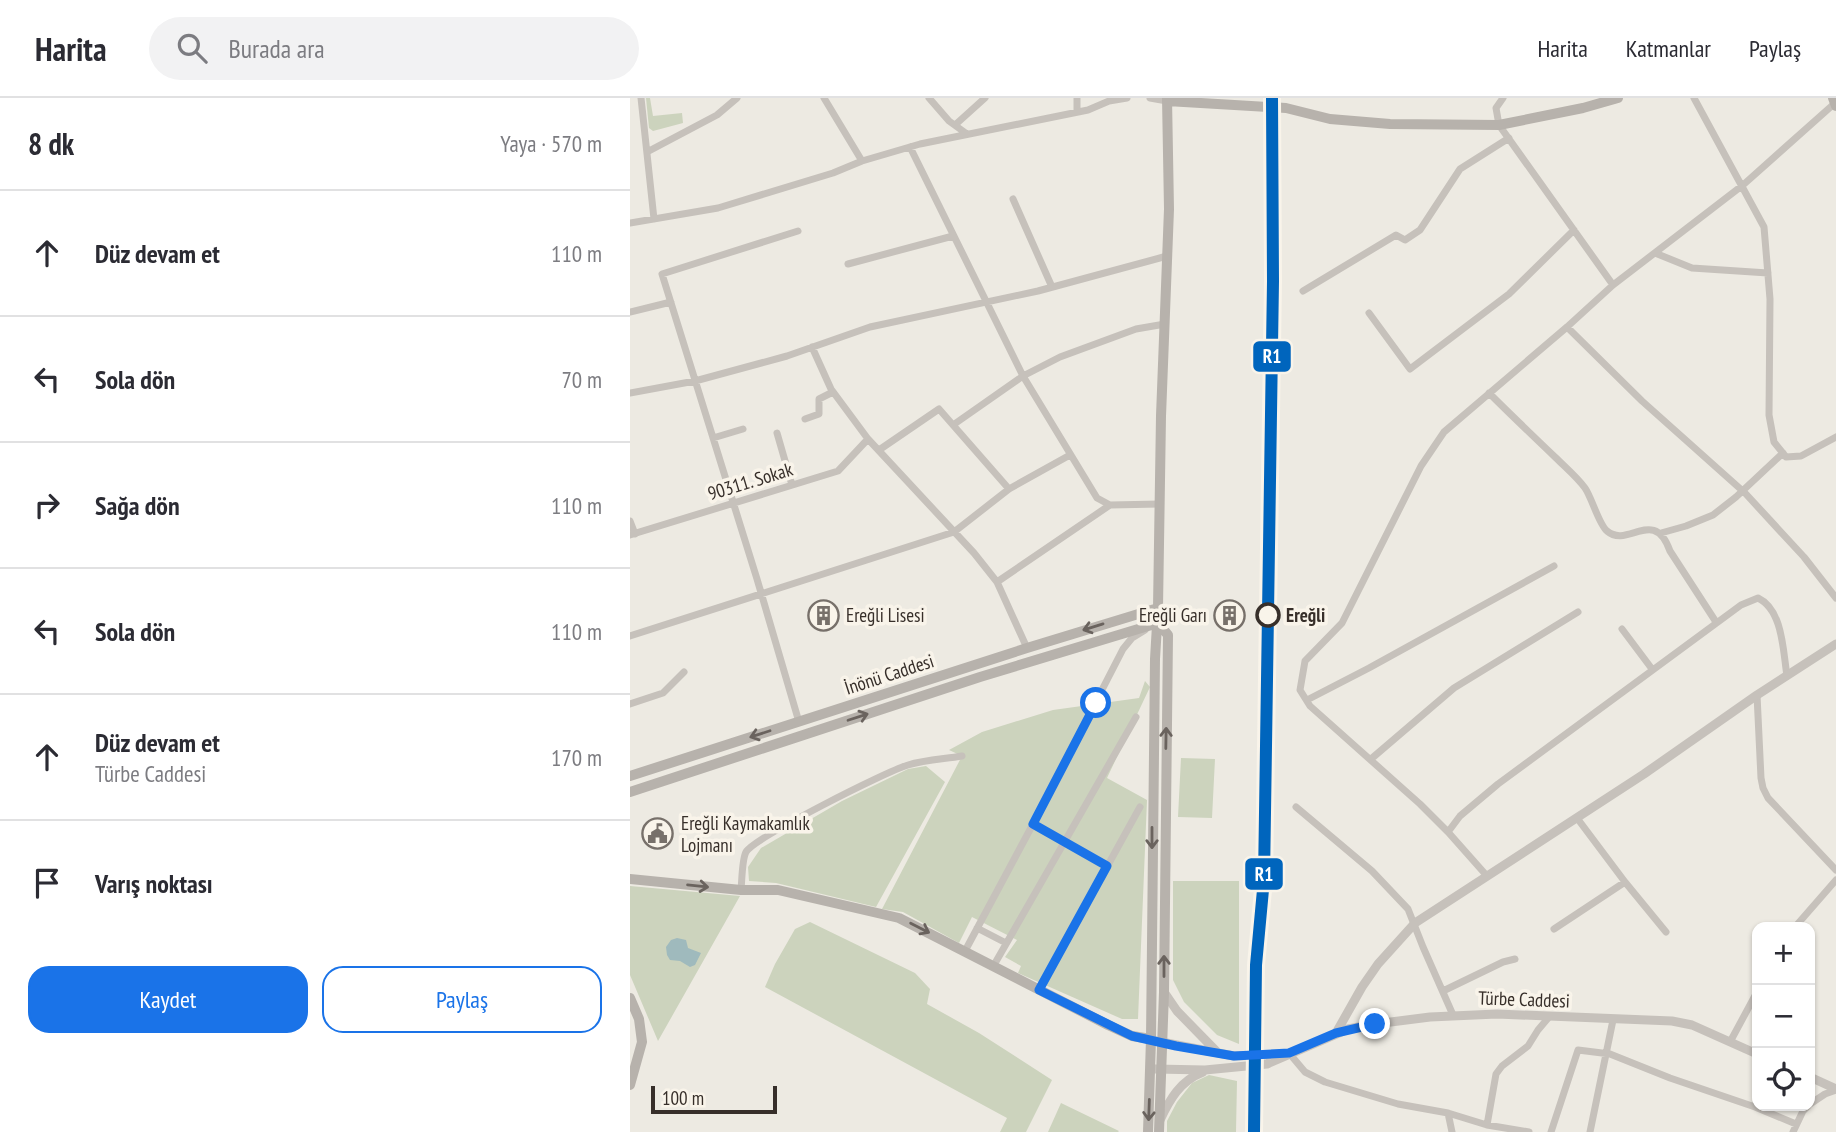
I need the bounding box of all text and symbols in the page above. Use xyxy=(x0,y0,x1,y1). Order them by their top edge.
search box xyxy=(149,17,639,80)
text: Harita xyxy=(35,27,107,70)
icon: search xyxy=(173,29,211,67)
text: Burada ara xyxy=(229,32,325,65)
text: Harita xyxy=(1537,33,1588,64)
text: Katmanlar xyxy=(1626,33,1711,64)
text: Paylaş xyxy=(1749,33,1801,64)
text: 8 dk xyxy=(28,124,74,163)
text: Yaya · 570 m xyxy=(500,129,602,158)
icon: ahead xyxy=(28,234,66,272)
text: Düz devam et xyxy=(95,237,220,270)
text: 110 m xyxy=(551,239,602,268)
line badge: R1 xyxy=(1252,340,1292,373)
text: R1 xyxy=(1263,344,1281,368)
icon: left xyxy=(28,360,66,398)
text: Sola dön xyxy=(95,363,175,396)
text: 70 m xyxy=(561,365,602,394)
street label: 90311. Sokak xyxy=(705,457,796,505)
icon: right xyxy=(28,486,66,524)
text: Sağa dön xyxy=(95,489,180,522)
text: 110 m xyxy=(551,491,602,520)
building icon: Ereğli Lisesi xyxy=(806,598,840,632)
building icon: Ereğli Garı xyxy=(1213,598,1247,632)
place label: Ereğli Lisesi xyxy=(846,603,925,627)
place label: Ereğli Garı xyxy=(1139,603,1207,627)
marker: Ereğli xyxy=(1256,603,1280,627)
place label: Ereğli xyxy=(1286,603,1325,627)
icon: left xyxy=(28,612,66,650)
text: Sola dön xyxy=(95,615,175,648)
text: 110 m xyxy=(551,617,602,646)
one-way arrow xyxy=(1082,621,1104,634)
street label: İnönü Caddesi xyxy=(841,648,937,700)
route start xyxy=(1080,687,1111,718)
one-way arrow xyxy=(846,710,868,722)
text: Düz devam et xyxy=(95,726,220,759)
one-way arrow xyxy=(1159,727,1173,750)
one-way arrow xyxy=(749,729,771,742)
icon: ahead xyxy=(28,738,66,776)
text: 170 m xyxy=(551,743,602,772)
text: Türbe Caddesi xyxy=(95,759,206,788)
place label: Ereğli Kaymakamlık Lojmanı xyxy=(681,811,810,857)
public building icon: Ereğli Kaymakamlık Lojmanı xyxy=(641,817,675,851)
one-way arrow xyxy=(1145,826,1159,849)
line badge: R1 xyxy=(1244,857,1284,891)
text: R1 xyxy=(1255,862,1273,886)
icon: arrive xyxy=(28,864,66,902)
text: Varış noktası xyxy=(95,867,213,900)
one-way arrow xyxy=(686,880,709,893)
one-way arrow xyxy=(909,922,930,936)
map controls xyxy=(1752,922,1815,1111)
button: + xyxy=(1752,922,1815,985)
one-way arrow xyxy=(1157,955,1171,978)
button: Kaydet xyxy=(28,966,308,1033)
button: Paylaş xyxy=(322,966,602,1033)
street label: Türbe Caddesi xyxy=(1478,985,1570,1013)
button: − xyxy=(1752,985,1815,1048)
route end xyxy=(1359,1008,1390,1039)
button: locate xyxy=(1752,1048,1815,1111)
scale bar xyxy=(651,1083,777,1115)
text: 100 m xyxy=(662,1086,704,1110)
one-way arrow xyxy=(1142,1098,1155,1121)

